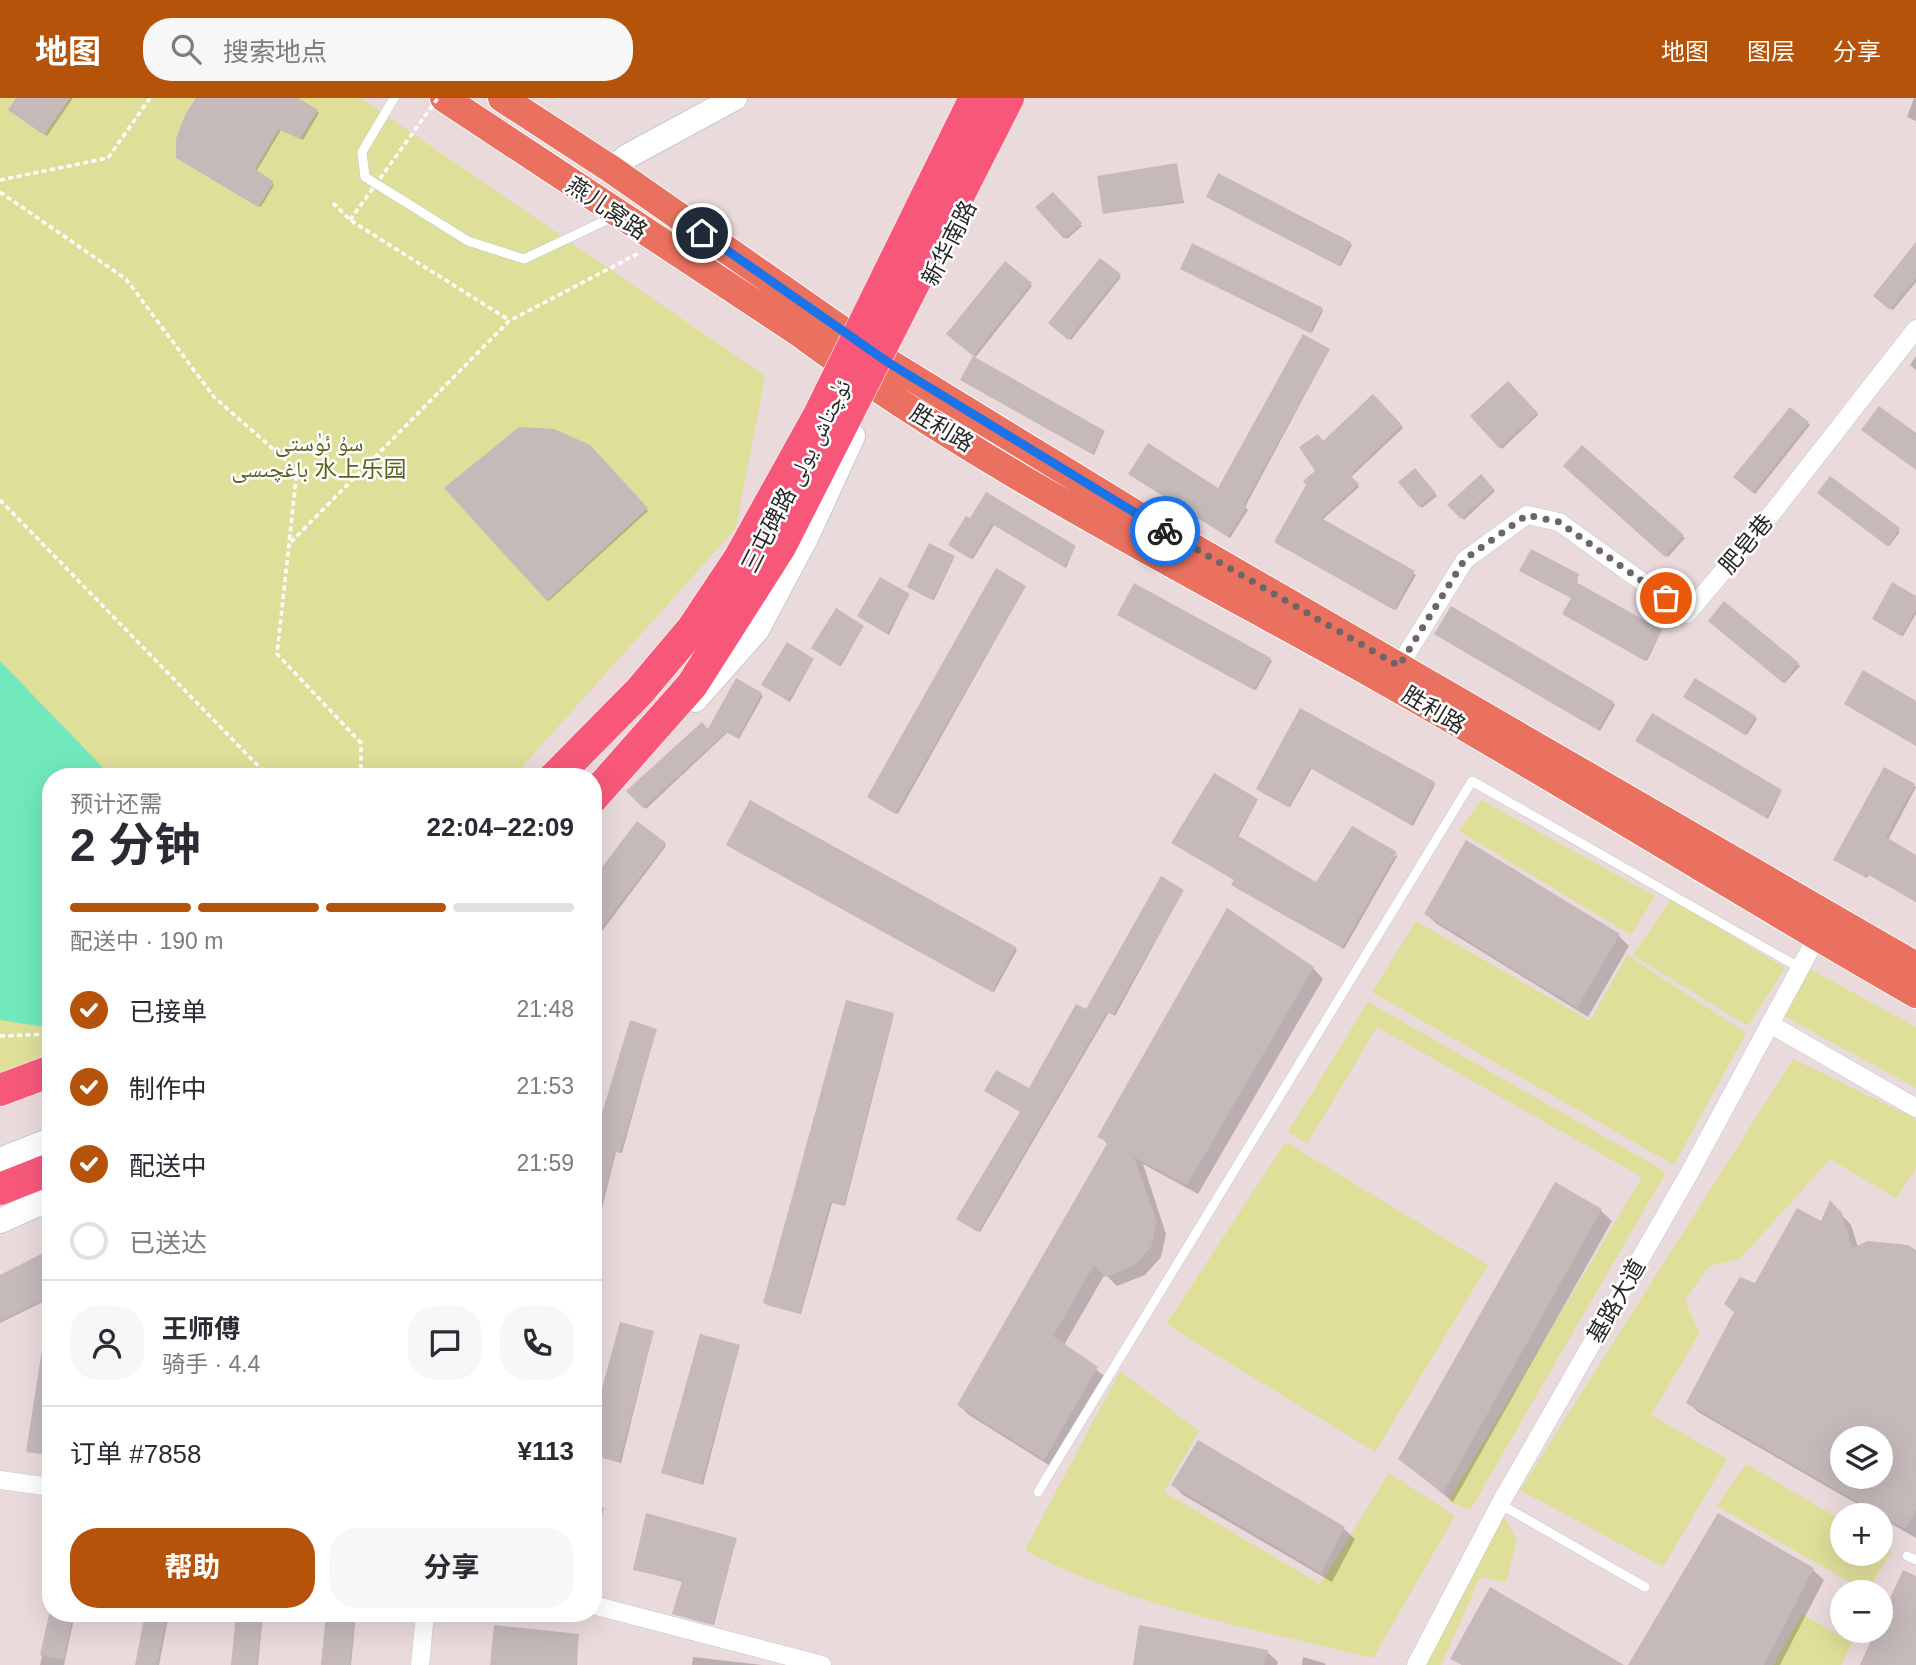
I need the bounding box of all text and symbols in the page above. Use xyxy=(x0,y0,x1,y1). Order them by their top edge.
search box xyxy=(143,18,633,81)
icon: search xyxy=(167,30,205,68)
text: 地图 xyxy=(35,33,101,70)
text: 搜索地点 xyxy=(223,37,327,67)
text: 地图 xyxy=(1661,38,1709,65)
text: 图层 xyxy=(1747,38,1795,65)
text: 分享 xyxy=(1833,38,1881,65)
street label: 燕儿窝路 xyxy=(562,171,652,245)
street label: 新华南路 xyxy=(917,196,981,290)
pin xyxy=(672,203,732,263)
icon: home xyxy=(683,214,721,252)
street label: 三屯碑路 ئۈچتاش يولى xyxy=(736,375,857,577)
street label: 胜利路 xyxy=(906,399,978,457)
park label: سۇ ئۈستى باغچىسى 水上乐园 xyxy=(231,430,407,483)
courier xyxy=(1130,496,1200,566)
street label: 肥皂巷 xyxy=(1714,509,1778,579)
icon: bike xyxy=(1146,512,1184,550)
pin xyxy=(1636,568,1696,628)
icon: bag xyxy=(1647,579,1685,617)
street label: 胜利路 xyxy=(1398,681,1470,739)
text: 预计还需 xyxy=(70,791,162,817)
text: 22:04–22:09 xyxy=(427,812,574,842)
text: 2 分钟 xyxy=(70,819,200,871)
text: 配送中 · 190 m xyxy=(70,928,223,954)
icon: check xyxy=(70,991,108,1029)
text: 21:48 xyxy=(516,996,574,1022)
text: 已接单 xyxy=(129,997,207,1027)
icon: check xyxy=(70,1068,108,1106)
text: 21:53 xyxy=(516,1073,574,1099)
text: 制作中 xyxy=(129,1074,207,1104)
icon: check xyxy=(70,1145,108,1183)
text: 21:59 xyxy=(516,1150,574,1176)
text: 配送中 xyxy=(129,1151,207,1181)
text: 已送达 xyxy=(129,1228,207,1258)
street label: 基路大道 xyxy=(1582,1255,1650,1347)
button: person xyxy=(70,1306,144,1380)
button: chat xyxy=(408,1306,482,1380)
button: phone xyxy=(500,1306,574,1380)
text: 王师傅 xyxy=(162,1314,240,1344)
text: 骑手 · 4.4 xyxy=(162,1351,260,1377)
map controls xyxy=(1830,1426,1893,1643)
button: layers xyxy=(1830,1426,1893,1489)
text: ¥113 xyxy=(518,1436,574,1466)
text: 订单 #7858 xyxy=(70,1439,202,1469)
button: + xyxy=(1830,1503,1893,1566)
button: 帮助 xyxy=(70,1528,315,1608)
button: 分享 xyxy=(329,1528,574,1608)
button: − xyxy=(1830,1580,1893,1643)

